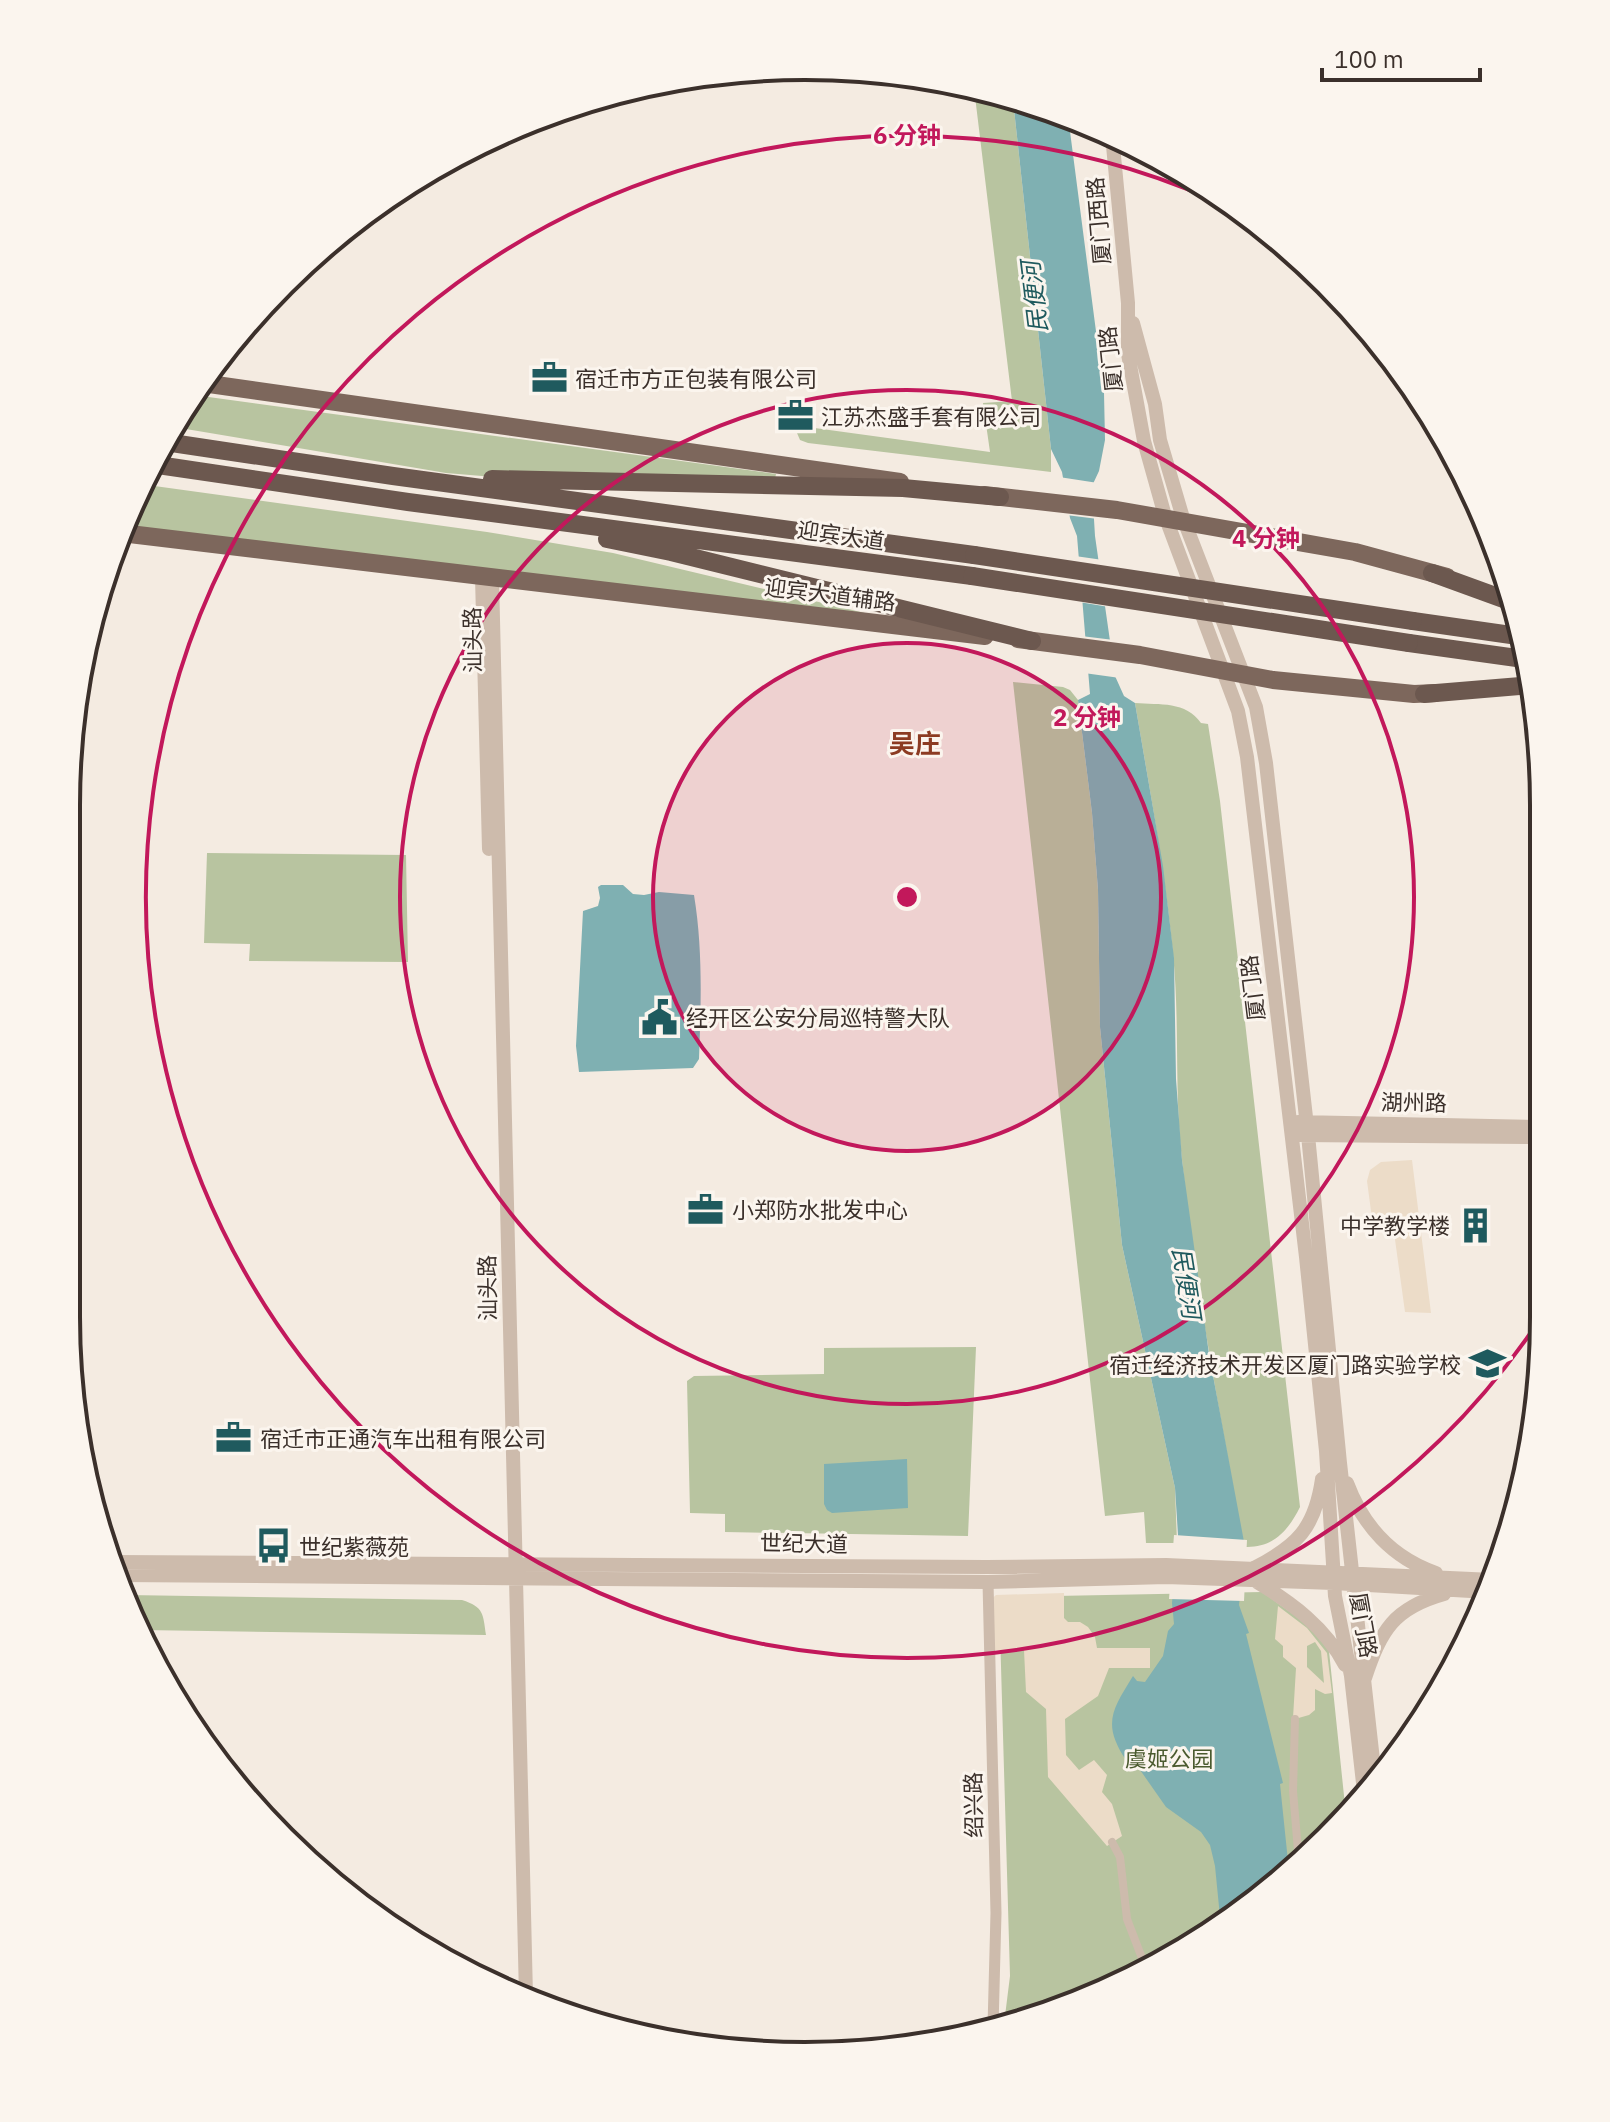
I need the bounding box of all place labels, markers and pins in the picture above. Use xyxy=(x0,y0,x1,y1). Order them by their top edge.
office icon: 宿迁市方正包装有限公司 xyxy=(530,359,568,397)
place label: 宿迁市方正包装有限公司 xyxy=(575,364,817,393)
office icon: 江苏杰盛手套有限公司 xyxy=(776,397,814,435)
place label: 江苏杰盛手套有限公司 xyxy=(821,402,1041,431)
centre of rings xyxy=(893,883,921,911)
public building icon: 经开区公安分局巡特警大队 xyxy=(641,998,679,1036)
place label: 经开区公安分局巡特警大队 xyxy=(686,1003,950,1032)
office icon: 小郑防水批发中心 xyxy=(687,1190,725,1228)
place label: 小郑防水批发中心 xyxy=(732,1195,908,1224)
building icon: 中学教学楼 xyxy=(1457,1206,1495,1244)
place label: 中学教学楼 xyxy=(1340,1211,1450,1240)
school or university icon: 宿迁经济技术开发区厦门路实验学校 xyxy=(1468,1345,1506,1383)
place label: 宿迁经济技术开发区厦门路实验学校 xyxy=(1109,1350,1461,1379)
office icon: 宿迁市正通汽车出租有限公司 xyxy=(215,1419,253,1457)
place label: 宿迁市正通汽车出租有限公司 xyxy=(260,1424,546,1453)
bus stop icon: 世纪紫薇苑 xyxy=(254,1527,292,1565)
place label: 世纪紫薇苑 xyxy=(299,1532,409,1561)

